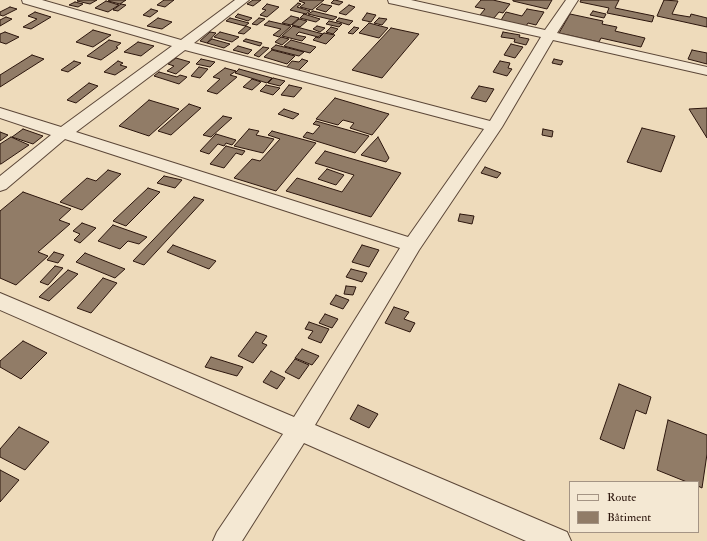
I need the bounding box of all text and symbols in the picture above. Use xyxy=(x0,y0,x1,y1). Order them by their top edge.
legend xyxy=(569,481,699,533)
text: Route xyxy=(607,490,636,505)
text: Bâtiment xyxy=(607,510,651,525)

